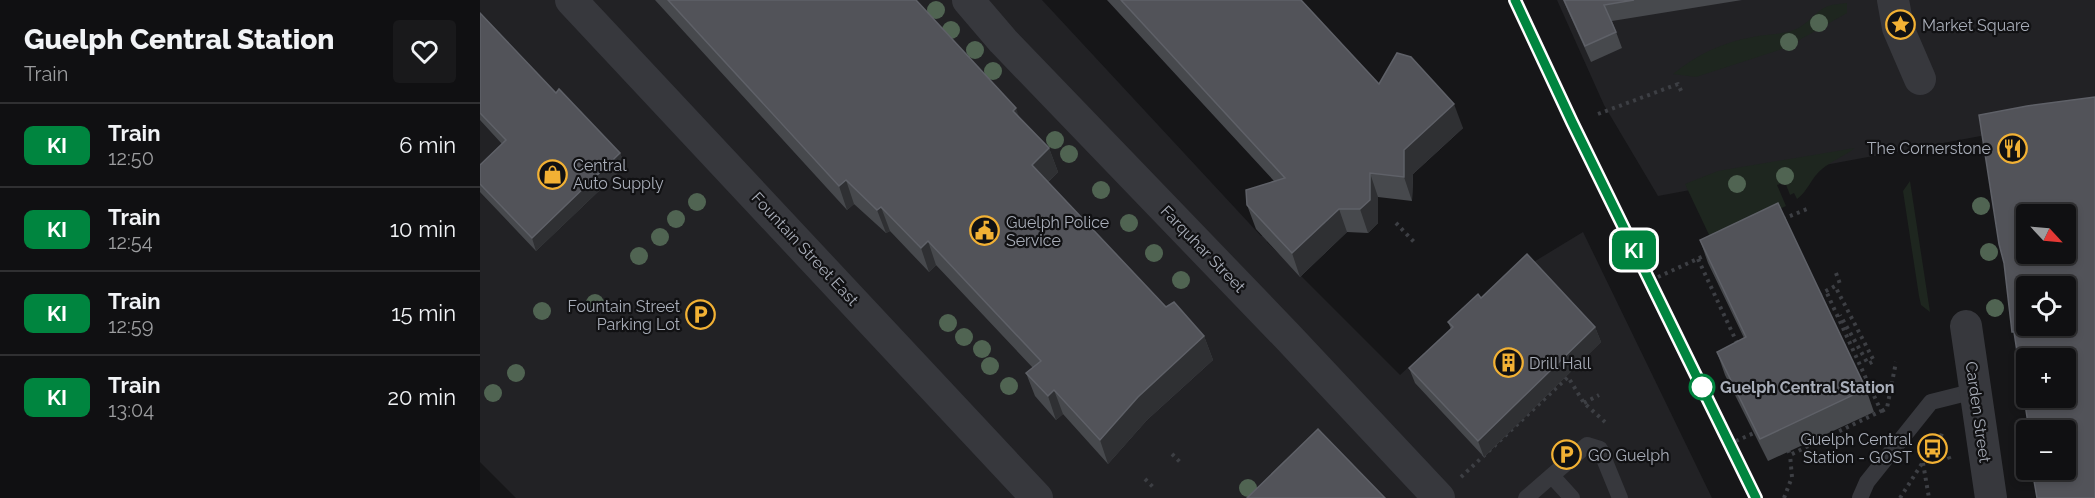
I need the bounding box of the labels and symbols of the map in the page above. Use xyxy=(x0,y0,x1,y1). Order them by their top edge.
place icon: Market Square xyxy=(1885,9,1917,41)
place label: Market Square xyxy=(1922,16,2030,35)
restaurant icon: The Cornerstone xyxy=(1996,132,2028,164)
place label: The Cornerstone xyxy=(1867,139,1991,158)
place label: Central Auto Supply xyxy=(573,156,664,193)
shop icon: Central Auto Supply xyxy=(536,158,568,190)
street label: Fountain Street East xyxy=(748,188,863,310)
street label: Farquhar Street xyxy=(1157,202,1250,297)
north arrow xyxy=(2016,204,2076,264)
place label: Guelph Police Service xyxy=(1006,213,1109,250)
public building icon: Guelph Police Service xyxy=(969,215,1001,247)
line badge: KI xyxy=(1607,230,1661,270)
place label: Fountain Street Parking Lot xyxy=(567,297,681,334)
parking icon: Fountain Street Parking Lot xyxy=(685,299,717,331)
building icon: Drill Hall xyxy=(1492,347,1524,379)
place label: Drill Hall xyxy=(1529,354,1592,373)
street label: Carden Street xyxy=(1961,360,1995,465)
marker: Guelph Central Station xyxy=(1689,374,1715,400)
place label: Guelph Central Station xyxy=(1720,378,1894,397)
place label: Guelph Central Station - GOST xyxy=(1800,430,1913,467)
bus stop icon: Guelph Central Station - GOST xyxy=(1917,432,1949,464)
parking icon: GO Guelph xyxy=(1551,439,1583,471)
place label: GO Guelph xyxy=(1588,446,1669,465)

